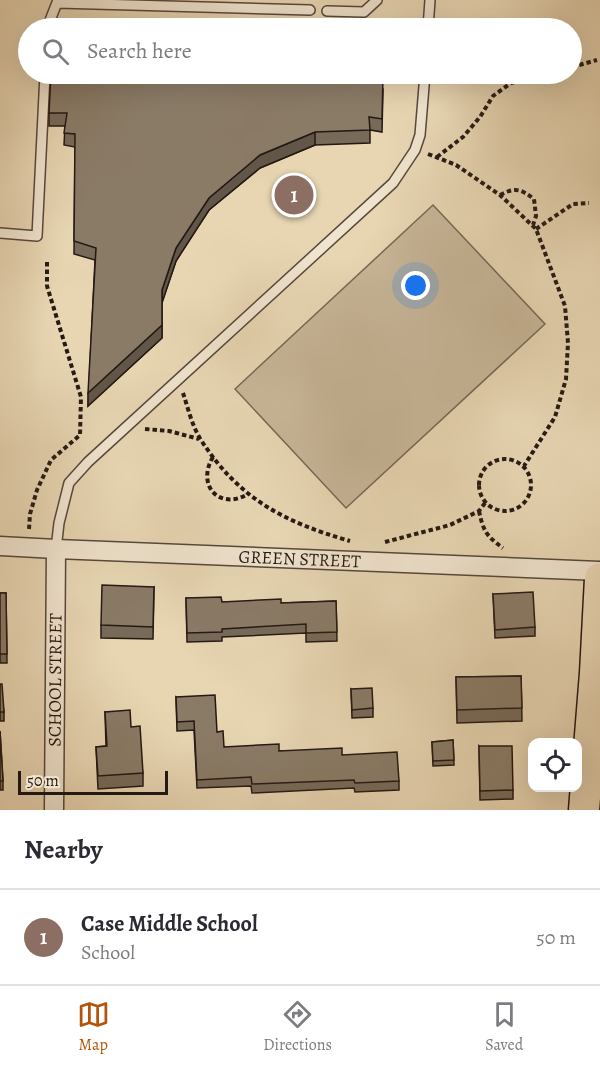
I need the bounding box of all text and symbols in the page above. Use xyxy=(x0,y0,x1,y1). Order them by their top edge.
search box xyxy=(18,18,582,84)
icon: search xyxy=(39,35,72,68)
text: Search here xyxy=(87,36,192,66)
pin: 1 xyxy=(274,172,314,218)
your location xyxy=(401,271,430,300)
street label: GREEN STREET xyxy=(238,544,361,573)
street label: SCHOOL STREET xyxy=(42,613,68,747)
map controls xyxy=(528,738,582,792)
button: locate xyxy=(528,738,582,792)
scale bar xyxy=(18,768,168,796)
text: 50 m xyxy=(27,770,59,792)
text: Nearby xyxy=(24,832,103,867)
text: Case Middle School xyxy=(81,909,258,939)
text: 1 xyxy=(40,924,47,951)
text: 50 m xyxy=(536,924,576,951)
text: School xyxy=(81,939,135,966)
tab: Map xyxy=(77,998,110,1056)
tab: Directions xyxy=(263,998,332,1056)
tab: Saved xyxy=(485,998,523,1056)

